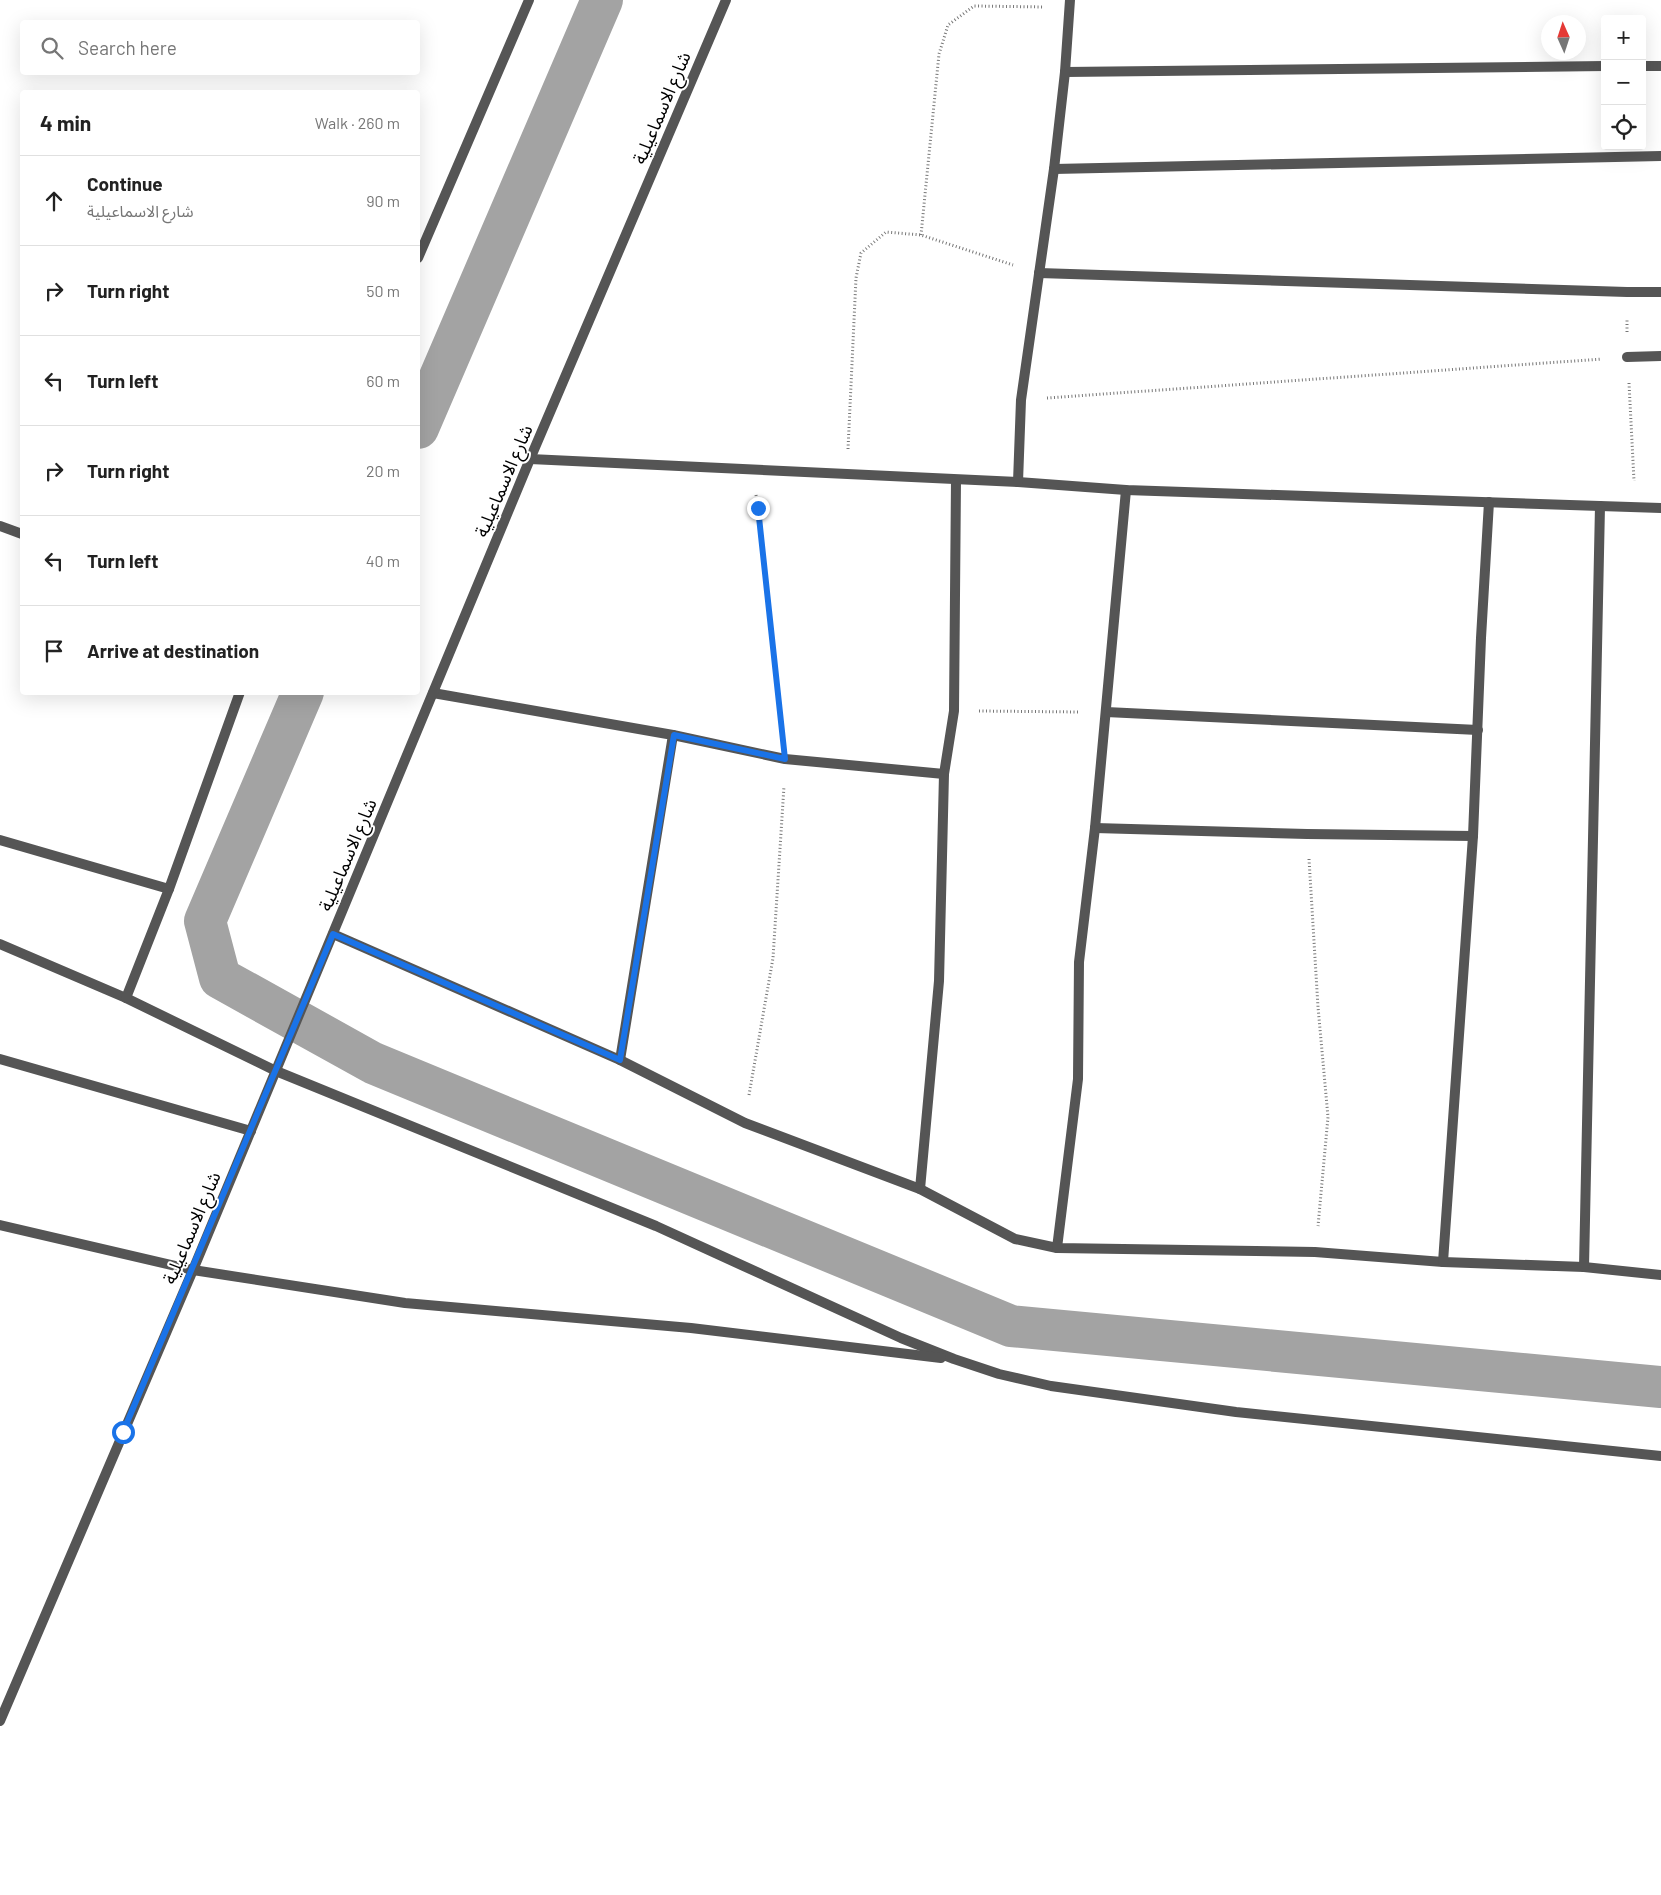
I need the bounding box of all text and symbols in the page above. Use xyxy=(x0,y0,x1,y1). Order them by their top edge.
north arrow xyxy=(1541,15,1586,60)
map controls xyxy=(1601,15,1646,150)
button: + xyxy=(1601,15,1646,60)
search box xyxy=(20,20,420,75)
icon: search xyxy=(38,34,66,62)
text: Search here xyxy=(78,36,177,59)
street label: شارع الاسماعيلية xyxy=(628,48,698,169)
button: − xyxy=(1601,60,1646,105)
button: locate xyxy=(1601,105,1646,150)
text: 4 min xyxy=(40,110,91,135)
text: Walk · 260 m xyxy=(315,113,400,132)
text: Continue xyxy=(87,172,163,195)
icon: ahead xyxy=(40,187,68,215)
text: 90 m xyxy=(366,191,400,210)
text: شارع الاسماعيلية xyxy=(87,201,194,220)
icon: right xyxy=(40,277,68,305)
text: Turn right xyxy=(87,279,169,302)
text: 50 m xyxy=(366,281,400,300)
icon: left xyxy=(40,367,68,395)
text: Turn left xyxy=(87,369,158,392)
text: 60 m xyxy=(366,371,400,390)
street label: شارع الاسماعيلية xyxy=(470,421,540,542)
icon: right xyxy=(40,457,68,485)
text: Turn right xyxy=(87,459,169,482)
text: 20 m xyxy=(366,461,400,480)
route end xyxy=(747,497,770,520)
icon: left xyxy=(40,547,68,575)
text: Turn left xyxy=(87,549,158,572)
text: 40 m xyxy=(366,551,400,570)
icon: arrive xyxy=(40,637,68,665)
text: Arrive at destination xyxy=(87,639,259,662)
street label: شارع الاسماعيلية xyxy=(314,795,384,916)
street label: شارع الاسماعيلية xyxy=(158,1168,228,1289)
route start xyxy=(112,1421,135,1444)

